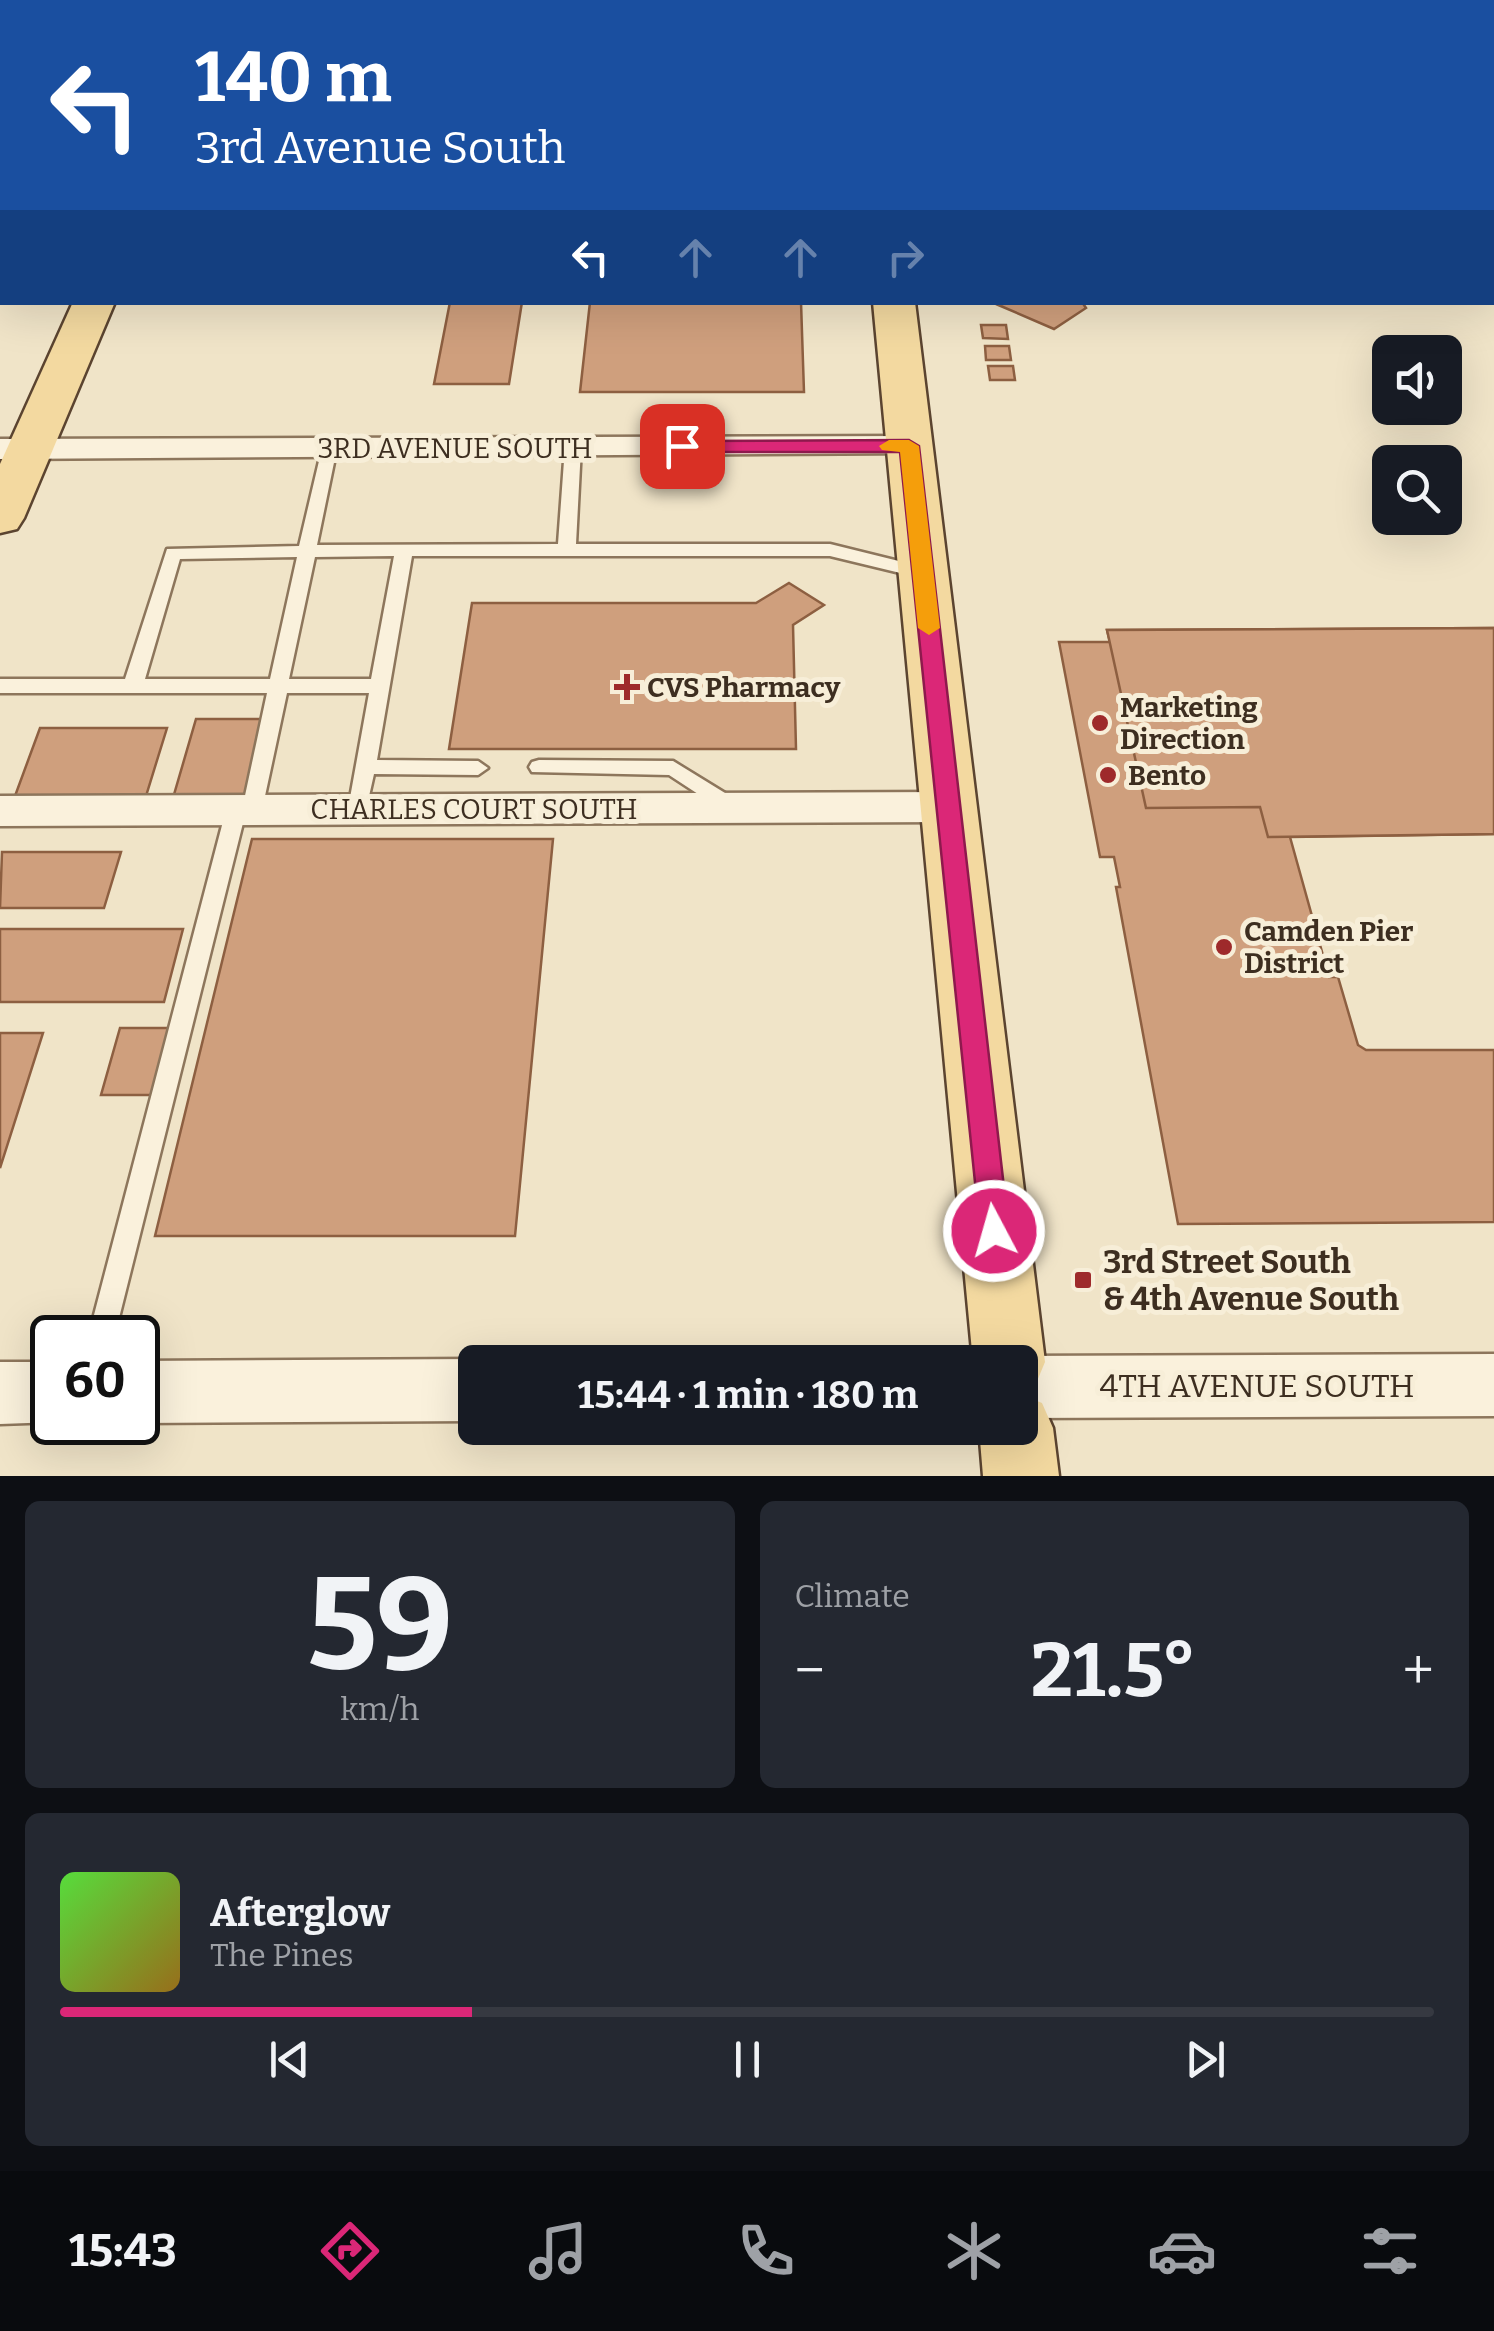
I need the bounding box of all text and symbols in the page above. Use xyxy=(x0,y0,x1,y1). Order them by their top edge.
text: 140 m xyxy=(195,36,392,120)
icon: left xyxy=(30,40,160,170)
text: 3rd Avenue South xyxy=(195,121,566,175)
icon: left xyxy=(563,230,618,285)
icon: ahead xyxy=(668,230,723,285)
icon: ahead xyxy=(773,230,828,285)
icon: right xyxy=(878,230,933,285)
map controls xyxy=(1372,335,1462,535)
button: sound xyxy=(1372,335,1462,425)
pin xyxy=(640,404,725,489)
icon: arrive xyxy=(655,419,710,474)
street label: 3RD AVENUE SOUTH xyxy=(318,432,592,465)
button: search xyxy=(1372,445,1462,535)
place label: CVS Pharmacy xyxy=(647,671,841,704)
marker: CVS Pharmacy xyxy=(616,676,638,698)
place label: Marketing Direction xyxy=(1120,691,1258,756)
marker: Marketing Direction xyxy=(1089,712,1111,734)
place label: Bento xyxy=(1128,759,1206,792)
marker: Bento xyxy=(1097,764,1119,786)
street label: CHARLES COURT SOUTH xyxy=(310,793,638,826)
place label: Camden Pier District xyxy=(1244,915,1413,980)
marker: Camden Pier District xyxy=(1213,936,1235,958)
position arrow xyxy=(942,1179,1046,1283)
place label: 3rd Street South & 4th Avenue South xyxy=(1103,1243,1399,1318)
marker: 3rd Street South & 4th Avenue South xyxy=(1072,1269,1094,1291)
speed limit sign: 60 xyxy=(30,1315,160,1445)
street label: 4TH AVENUE SOUTH xyxy=(1100,1367,1415,1405)
text: 15:44 · 1 min · 180 m xyxy=(578,1372,918,1418)
text: 59 xyxy=(306,1547,453,1703)
text: Climate xyxy=(795,1577,910,1615)
text: 21.5° xyxy=(1031,1626,1197,1716)
text: − xyxy=(795,1638,825,1704)
text: + xyxy=(1403,1638,1434,1704)
text: km/h xyxy=(340,1690,419,1728)
text: Afterglow xyxy=(210,1890,390,1936)
text: The Pines xyxy=(210,1936,354,1974)
icon: previous xyxy=(262,2032,317,2087)
icon: pause xyxy=(720,2032,775,2087)
icon: next xyxy=(1178,2032,1233,2087)
icon: directions xyxy=(315,2216,385,2286)
icon: music xyxy=(523,2216,593,2286)
icon: phone xyxy=(731,2216,801,2286)
icon: climate xyxy=(939,2216,1009,2286)
icon: car xyxy=(1147,2216,1217,2286)
icon: filters xyxy=(1355,2216,1425,2286)
text: 15:43 xyxy=(69,2224,177,2278)

